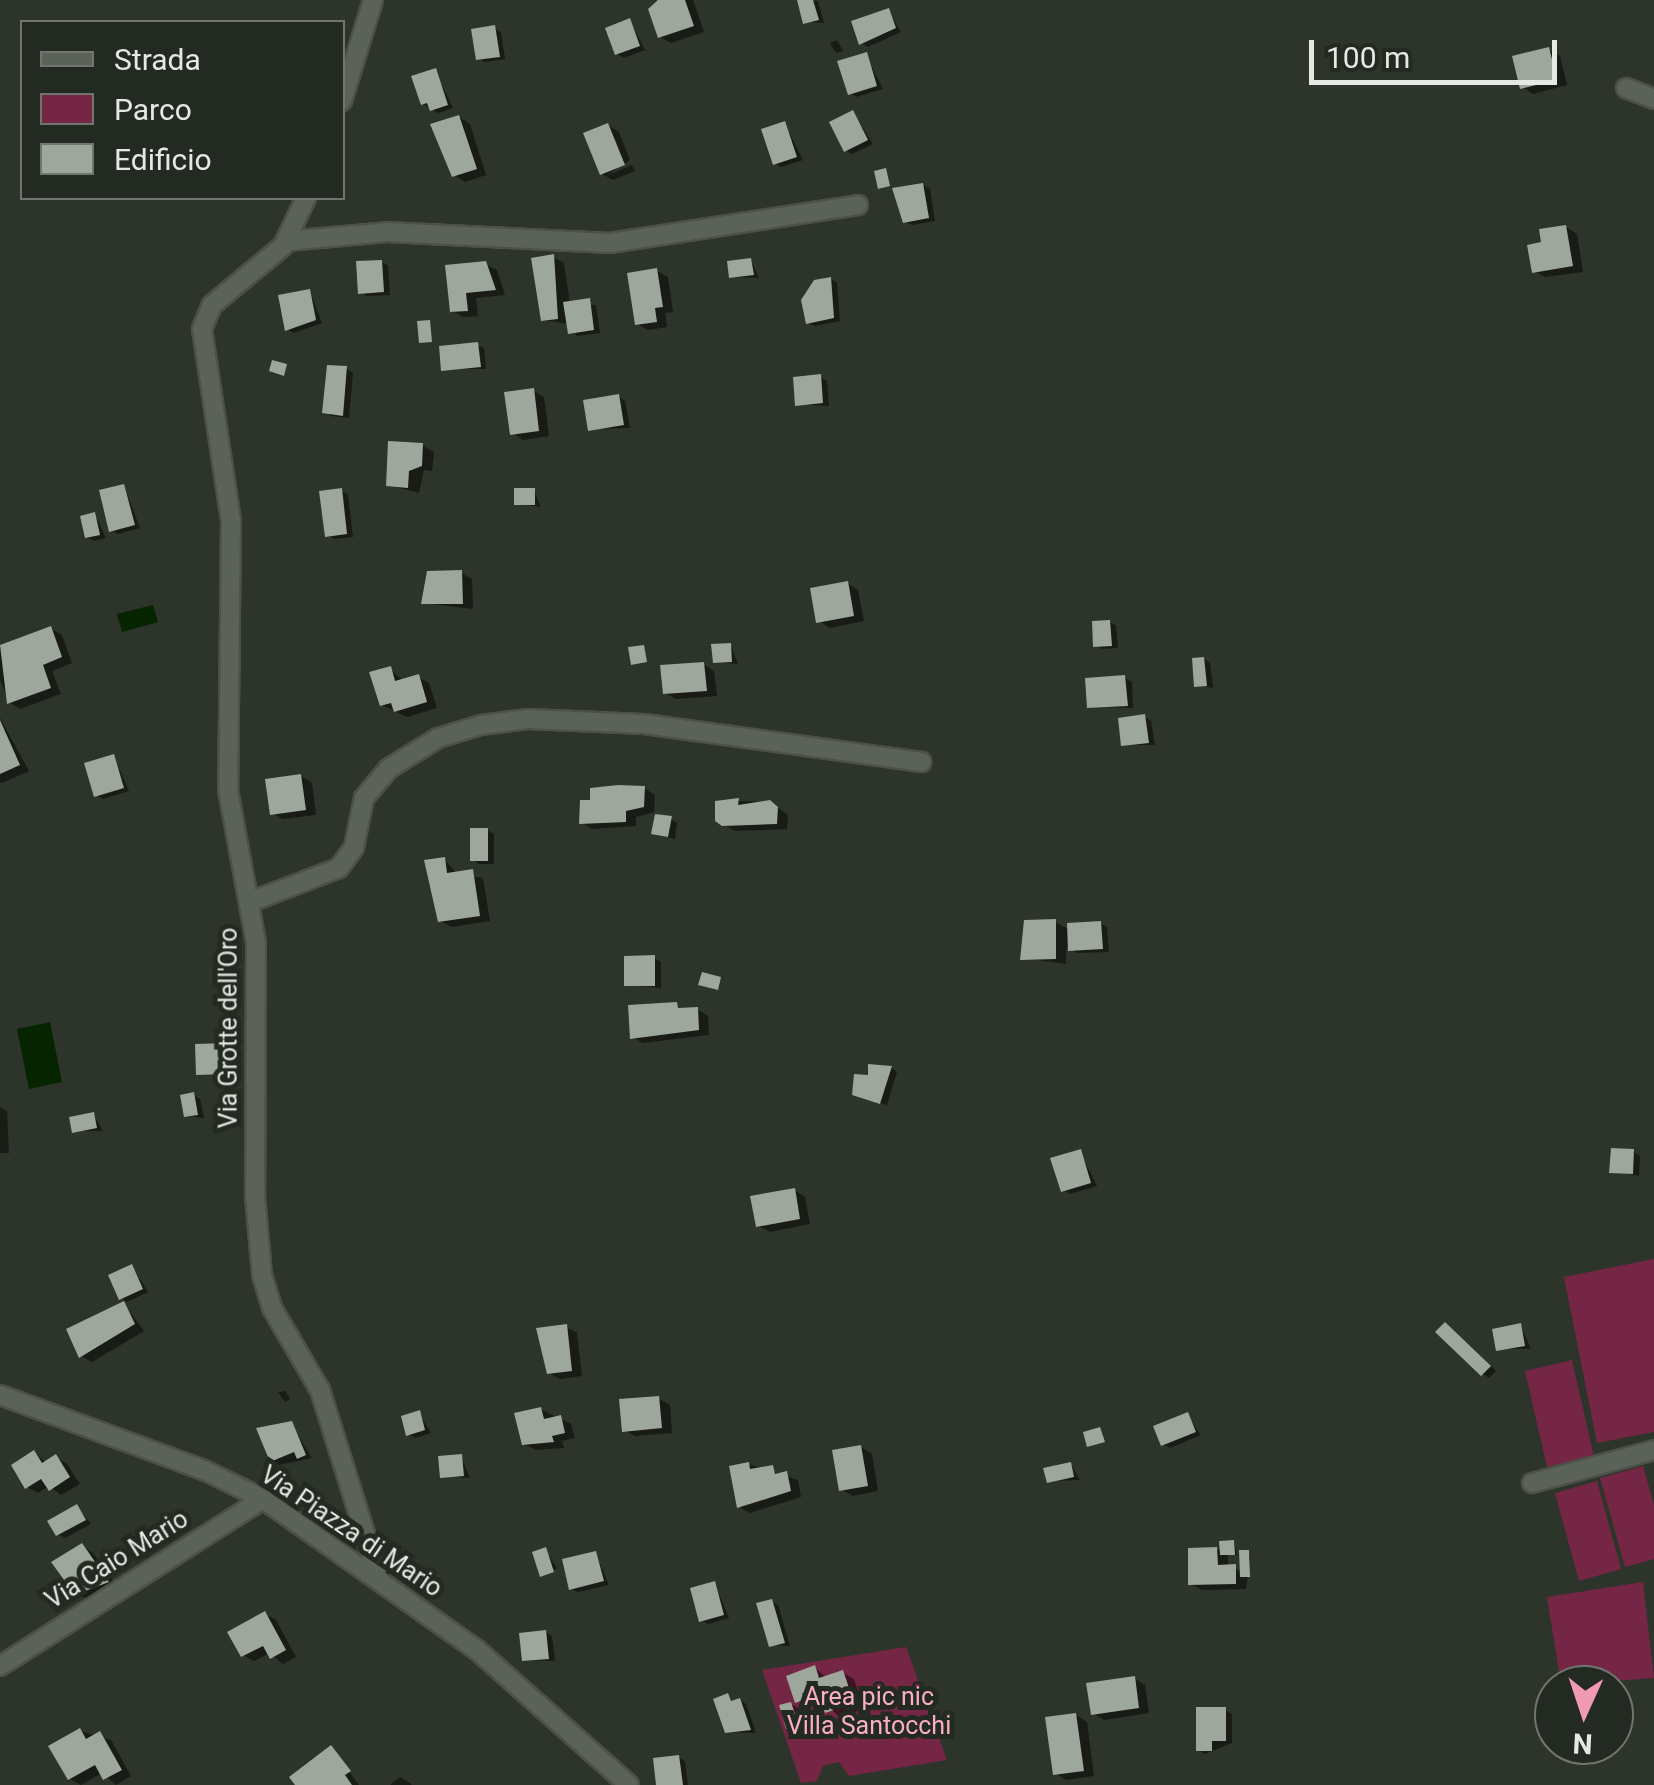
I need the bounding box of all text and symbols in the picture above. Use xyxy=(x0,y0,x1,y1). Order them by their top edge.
legend xyxy=(20,20,345,200)
scale bar xyxy=(1314,20,1562,82)
text: 100 m xyxy=(1326,40,1410,75)
text: Strada xyxy=(114,42,201,77)
text: Parco xyxy=(114,92,192,127)
text: Edificio xyxy=(114,142,212,177)
street label: Via Grotte dell'Oro xyxy=(214,928,244,1128)
street label: Via Piazza di Mario xyxy=(255,1460,447,1604)
street label: Via Caio Mario xyxy=(40,1504,194,1616)
north arrow xyxy=(1534,1665,1634,1765)
park label: Area pic nic Villa Santocchi xyxy=(787,1683,951,1742)
text: N xyxy=(1572,1726,1593,1760)

